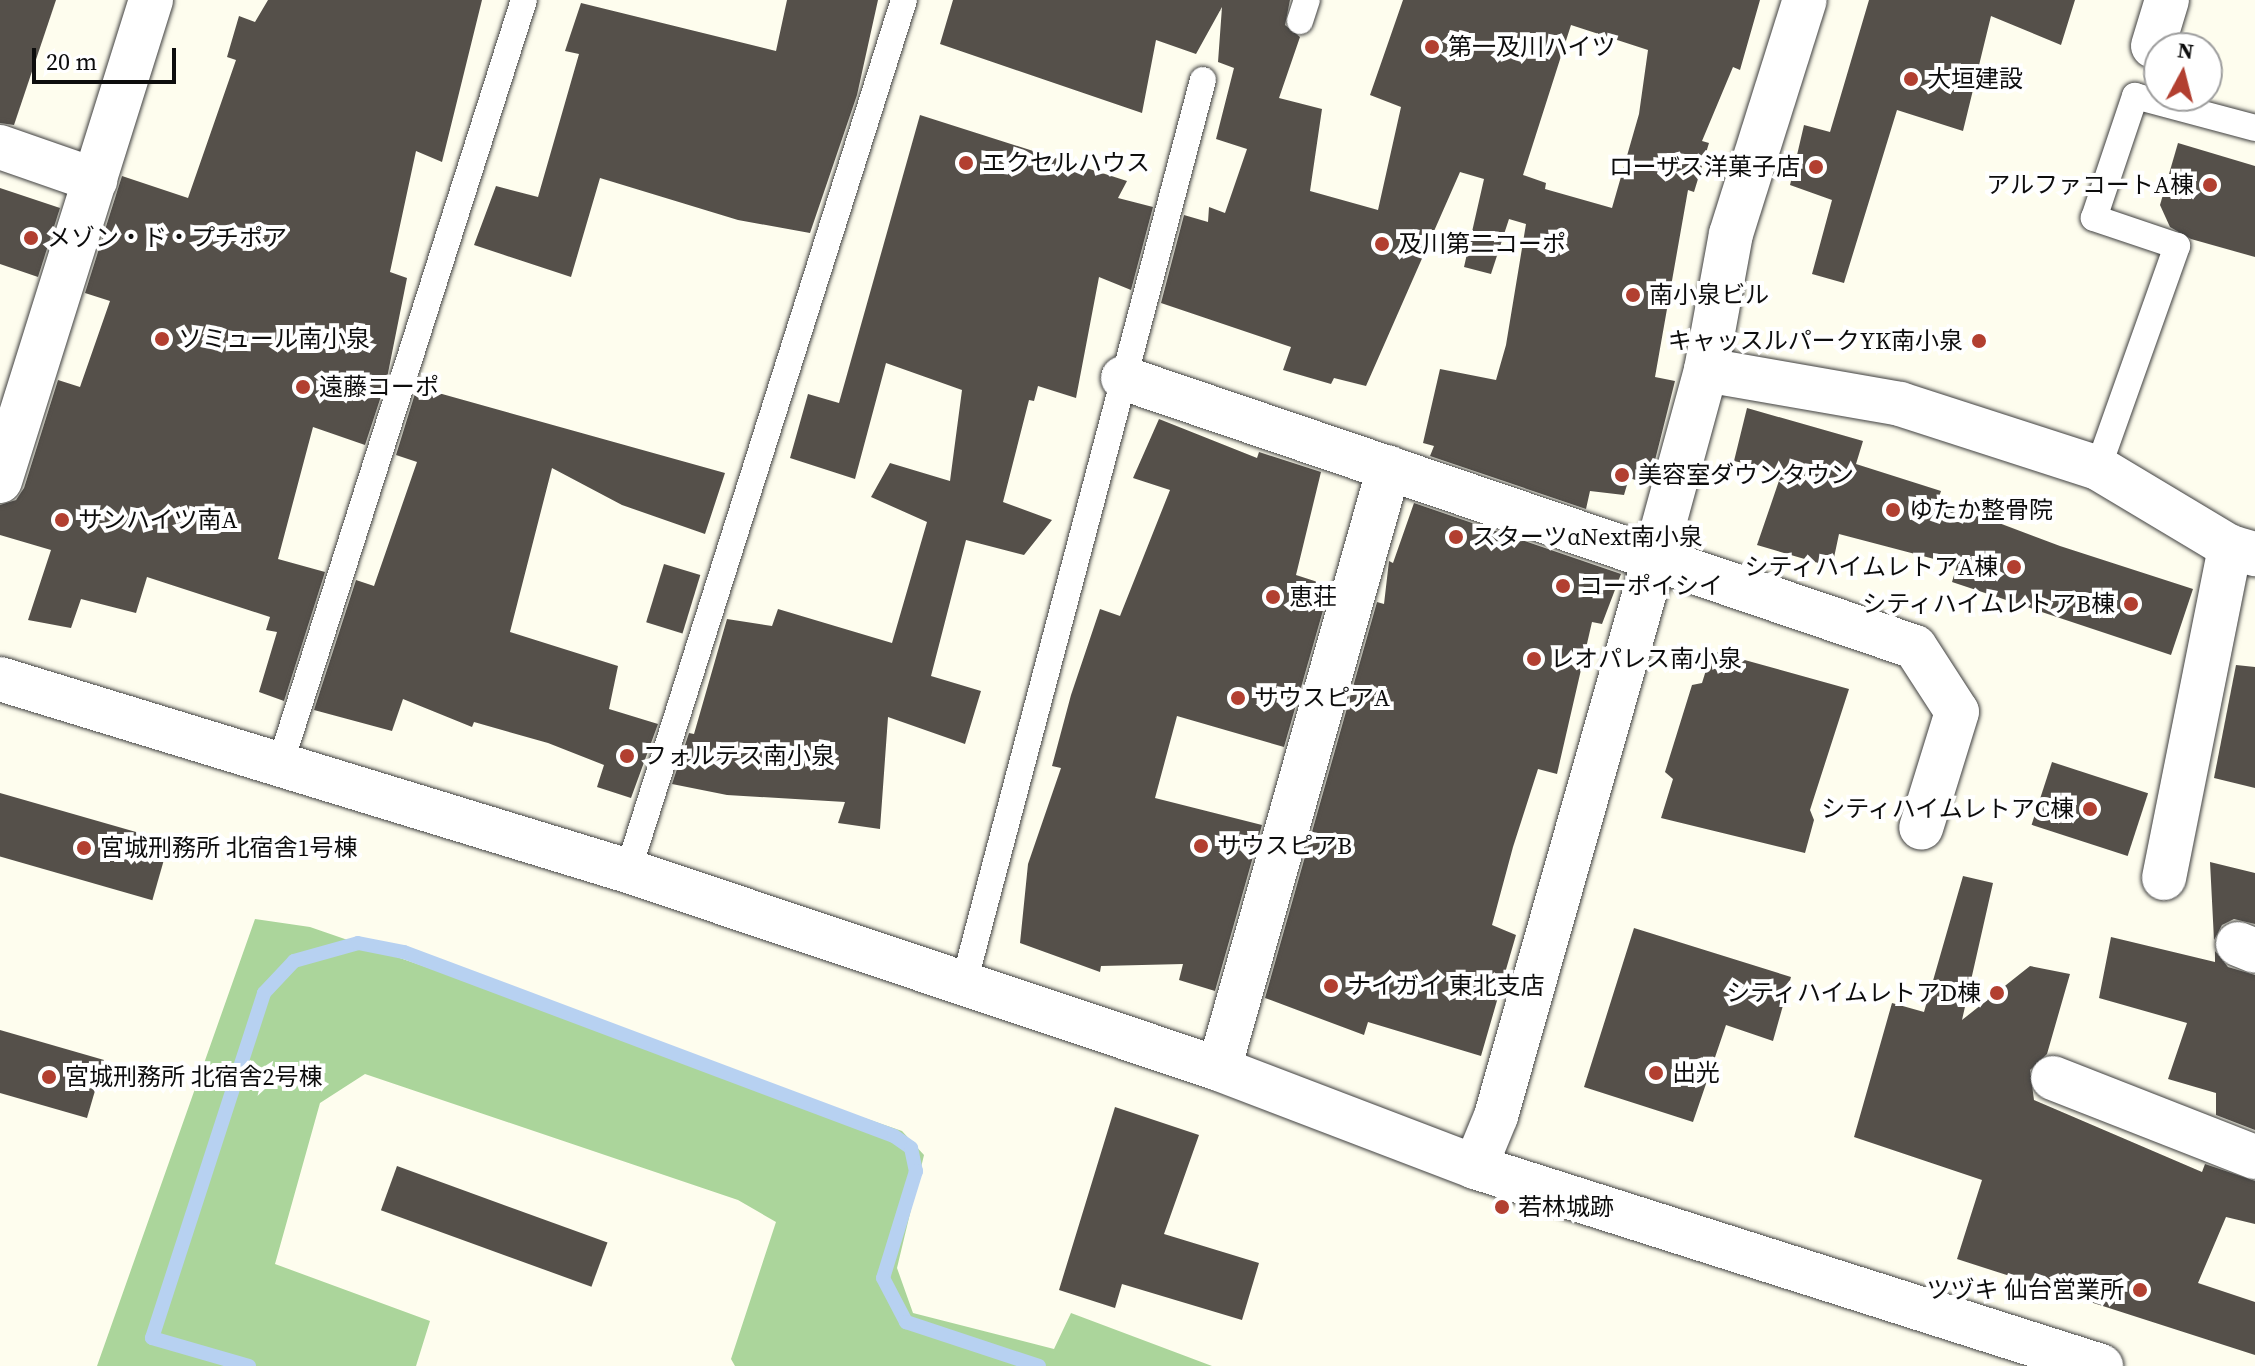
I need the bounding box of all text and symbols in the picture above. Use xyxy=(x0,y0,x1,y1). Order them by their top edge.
scale bar xyxy=(36,32,180,82)
north arrow xyxy=(2143,32,2223,112)
place label: 第一及川ハイツ xyxy=(1448,33,1616,61)
text: N xyxy=(2176,34,2195,66)
marker: 第一及川ハイツ xyxy=(1423,38,1441,56)
text: 20 m xyxy=(46,45,97,78)
place label: 大垣建設 xyxy=(1927,65,2023,93)
marker: 大垣建設 xyxy=(1902,70,1920,88)
place label: エクセルハウス xyxy=(982,149,1150,177)
place label: ローザス洋菓子店 xyxy=(1608,153,1800,181)
marker: エクセルハウス xyxy=(957,154,975,172)
marker: ローザス洋菓子店 xyxy=(1807,158,1825,176)
place label: アルファコートA棟 xyxy=(1986,171,2194,199)
marker: アルファコートA棟 xyxy=(2201,176,2219,194)
place label: メゾン・ド・プチポア xyxy=(47,224,287,252)
marker: メゾン・ド・プチポア xyxy=(22,229,40,247)
place label: 及川第二コーポ xyxy=(1398,230,1566,258)
marker: 及川第二コーポ xyxy=(1373,235,1391,253)
place label: 南小泉ビル xyxy=(1649,281,1769,309)
marker: 南小泉ビル xyxy=(1624,286,1642,304)
place label: ソミュール南小泉 xyxy=(178,325,370,353)
place label: キャッスルパークYK南小泉 xyxy=(1668,327,1963,355)
marker: ソミュール南小泉 xyxy=(153,330,171,348)
marker: キャッスルパークYK南小泉 xyxy=(1970,332,1988,350)
place label: 遠藤コーポ xyxy=(319,373,439,401)
marker: 遠藤コーポ xyxy=(294,378,312,396)
place label: 美容室ダウンタウン xyxy=(1638,461,1854,489)
marker: 美容室ダウンタウン xyxy=(1613,466,1631,484)
place label: ゆたか整骨院 xyxy=(1909,496,2053,524)
marker: ゆたか整骨院 xyxy=(1884,501,1902,519)
place label: サンハイツ南A xyxy=(78,506,238,534)
marker: サンハイツ南A xyxy=(53,511,71,529)
place label: スターツαNext南小泉 xyxy=(1472,523,1703,551)
marker: スターツαNext南小泉 xyxy=(1447,528,1465,546)
place label: シティハイムレトアA棟 xyxy=(1742,553,1998,581)
marker: シティハイムレトアA棟 xyxy=(2005,558,2023,576)
place label: コーポイシイ xyxy=(1579,572,1723,600)
marker: コーポイシイ xyxy=(1554,577,1572,595)
place label: 恵荘 xyxy=(1289,583,1337,611)
marker: 恵荘 xyxy=(1264,588,1282,606)
place label: シティハイムレトアB棟 xyxy=(1860,590,2115,618)
marker: シティハイムレトアB棟 xyxy=(2122,595,2140,613)
place label: レオパレス南小泉 xyxy=(1550,645,1742,673)
marker: レオパレス南小泉 xyxy=(1525,650,1543,668)
place label: サウスピアA xyxy=(1254,684,1390,712)
marker: サウスピアA xyxy=(1229,689,1247,707)
place label: フォルテス南小泉 xyxy=(643,742,835,770)
marker: フォルテス南小泉 xyxy=(618,747,636,765)
place label: シティハイムレトアC棟 xyxy=(1819,795,2074,823)
marker: シティハイムレトアC棟 xyxy=(2081,800,2099,818)
place label: サウスピアB xyxy=(1217,832,1352,860)
place label: 宮城刑務所 北宿舎1号棟 xyxy=(100,834,358,862)
marker: サウスピアB xyxy=(1192,837,1210,855)
marker: 宮城刑務所 北宿舎1号棟 xyxy=(75,839,93,857)
place label: ナイガイ 東北支店 xyxy=(1347,972,1545,1000)
marker: ナイガイ 東北支店 xyxy=(1322,977,1340,995)
place label: シティハイムレトアD棟 xyxy=(1724,979,1981,1007)
marker: シティハイムレトアD棟 xyxy=(1988,984,2006,1002)
place label: 出光 xyxy=(1672,1059,1720,1087)
place label: 宮城刑務所 北宿舎2号棟 xyxy=(65,1063,323,1091)
marker: 出光 xyxy=(1647,1064,1665,1082)
marker: 宮城刑務所 北宿舎2号棟 xyxy=(40,1068,58,1086)
place label: 若林城跡 xyxy=(1518,1193,1614,1221)
marker: 若林城跡 xyxy=(1493,1198,1511,1216)
place label: ツヅキ 仙台営業所 xyxy=(1926,1276,2124,1304)
marker: ツヅキ 仙台営業所 xyxy=(2131,1281,2149,1299)

